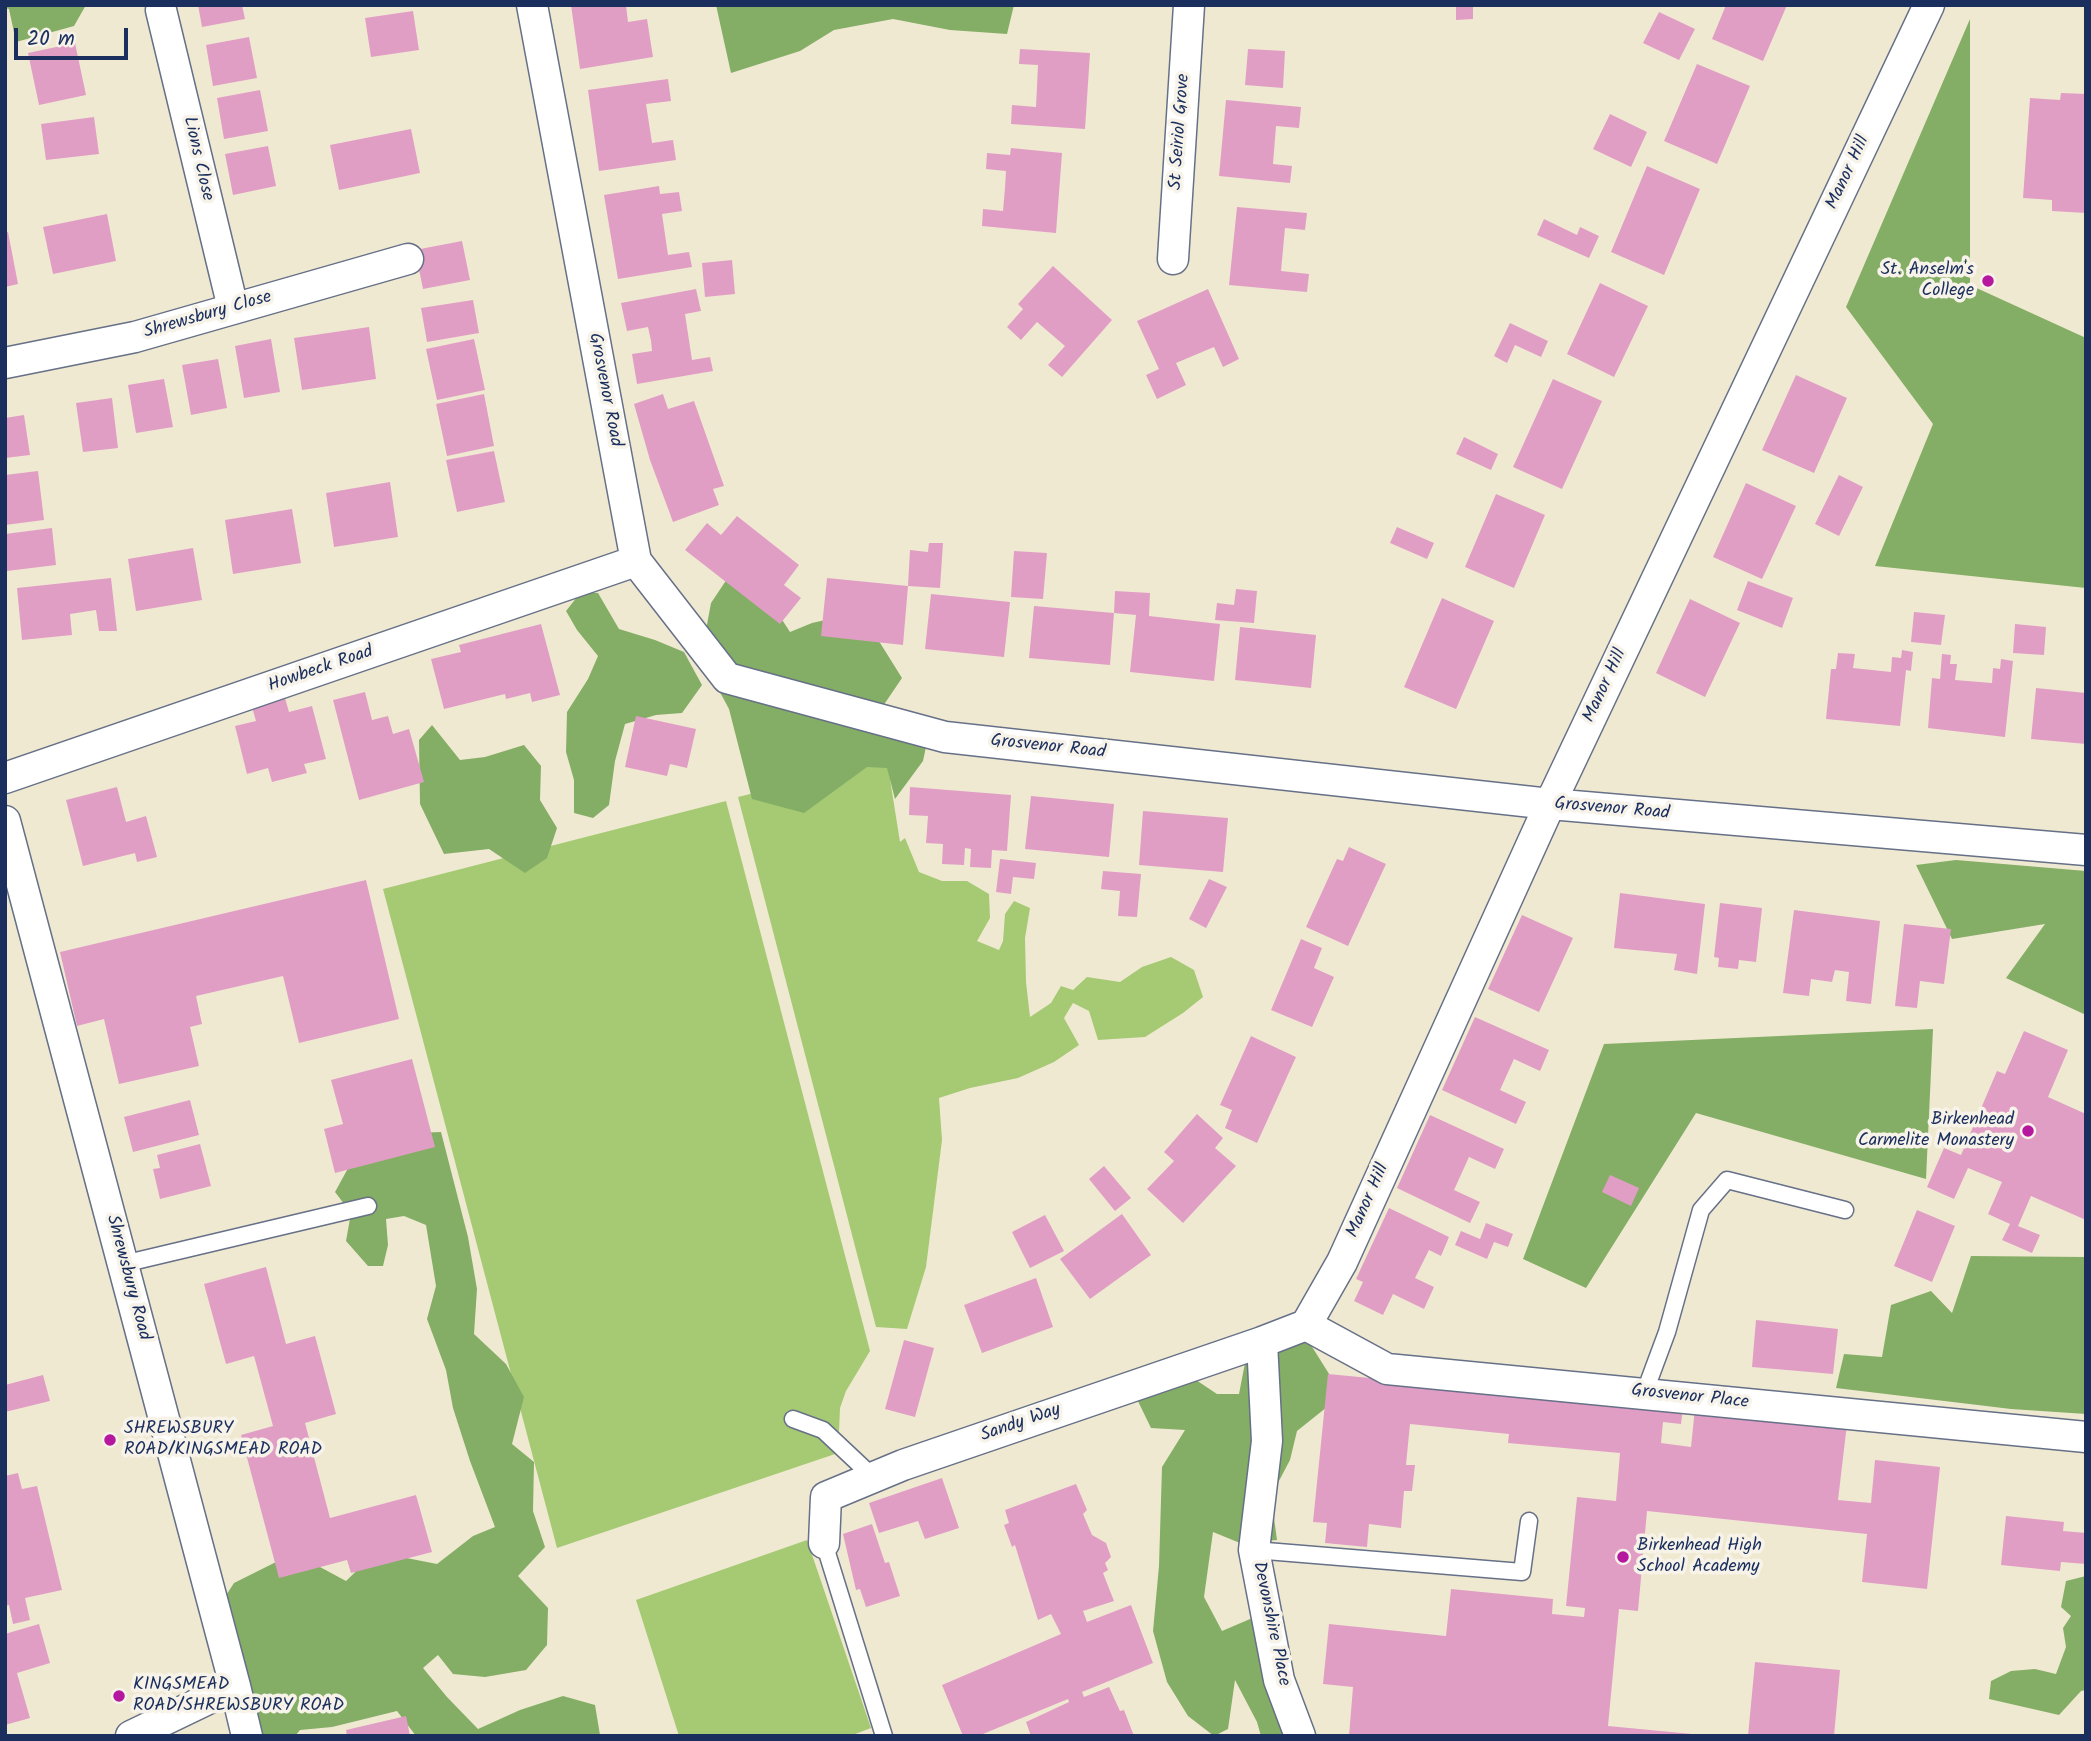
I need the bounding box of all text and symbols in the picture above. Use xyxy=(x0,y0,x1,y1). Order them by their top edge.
scale bar xyxy=(18,14,131,58)
text: 20 m xyxy=(27,23,75,56)
street label: St Seiriol Grove xyxy=(1166,73,1196,191)
street label: Lions Close xyxy=(177,115,217,203)
street label: Manor Hill xyxy=(1823,133,1875,213)
place label: St. Anselm's College xyxy=(1881,260,1974,302)
marker: St. Anselm's College xyxy=(1980,273,1996,289)
street label: Shrewsbury Close xyxy=(142,287,274,345)
street label: Grosvenor Road xyxy=(582,331,626,449)
street label: Howbeck Road xyxy=(266,642,376,698)
street label: Manor Hill xyxy=(1580,646,1632,726)
street label: Grosvenor Road xyxy=(989,731,1107,765)
street label: Grosvenor Road xyxy=(1554,794,1670,826)
place label: Birkenhead Carmelite Monastery xyxy=(1858,1110,2014,1152)
marker: Birkenhead Carmelite Monastery xyxy=(2020,1123,2036,1139)
street label: Manor Hill xyxy=(1343,1161,1395,1241)
street label: Shrewsbury Road xyxy=(100,1213,154,1343)
street label: Grosvenor Place xyxy=(1630,1381,1750,1415)
street label: Sandy Way xyxy=(978,1400,1064,1448)
place label: SHREWSBURY ROAD/KINGSMEAD ROAD xyxy=(124,1419,322,1462)
marker: SHREWSBURY ROAD/KINGSMEAD ROAD xyxy=(102,1432,118,1448)
place label: Birkenhead High School Academy xyxy=(1637,1536,1762,1578)
marker: Birkenhead High School Academy xyxy=(1615,1549,1631,1565)
street label: Devonshire Place xyxy=(1246,1560,1294,1688)
place label: KINGSMEAD ROAD/SHREWSBURY ROAD xyxy=(133,1675,344,1718)
marker: KINGSMEAD ROAD/SHREWSBURY ROAD xyxy=(111,1688,127,1704)

